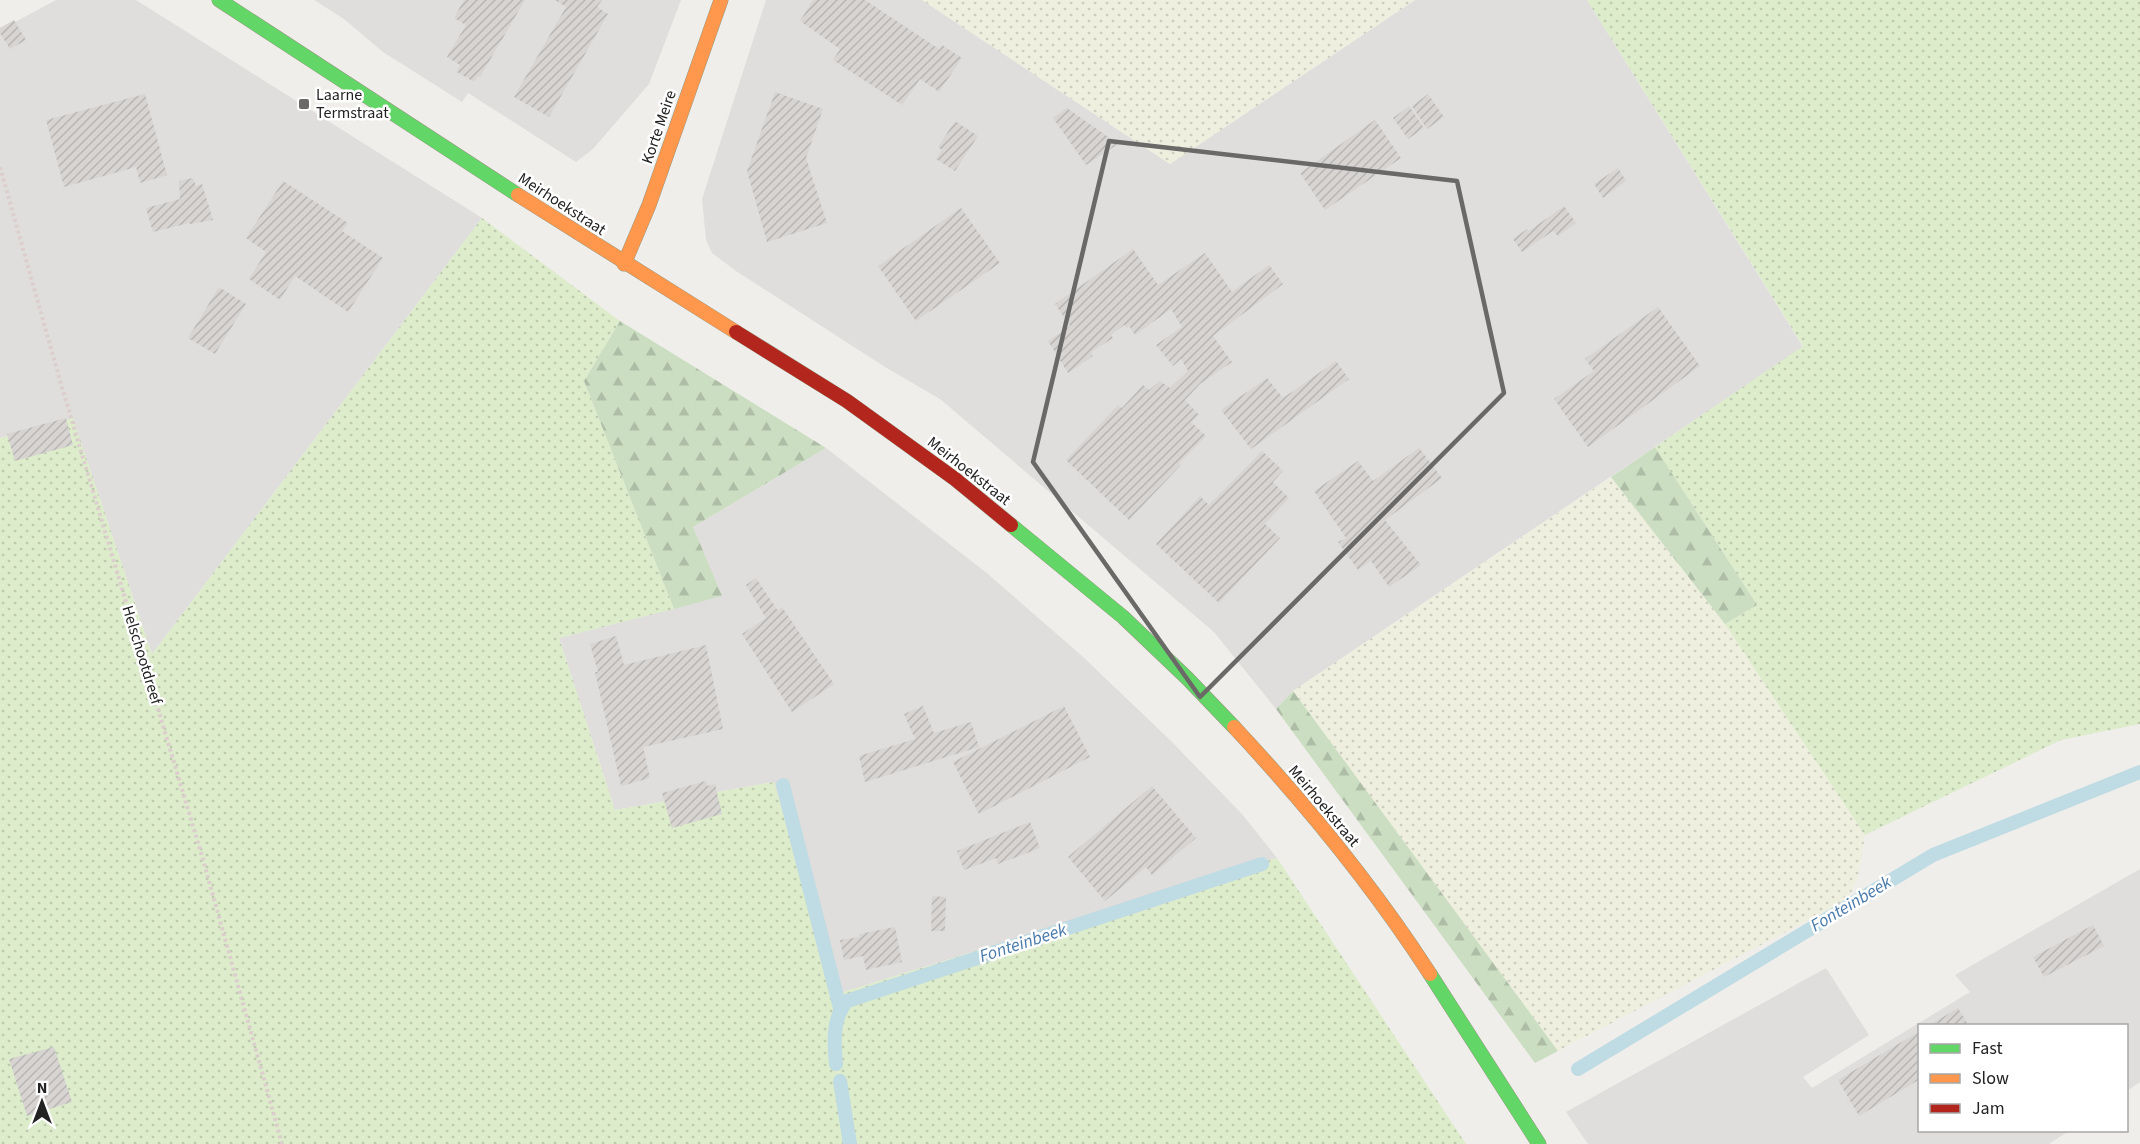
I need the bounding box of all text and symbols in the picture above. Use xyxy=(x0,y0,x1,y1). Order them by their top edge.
place label: Laarne Termstraat xyxy=(316,84,389,124)
street label: Korte Meire xyxy=(636,87,682,167)
marker: Laarne Termstraat xyxy=(297,97,311,111)
street label: Meirhoekstraat xyxy=(514,167,611,241)
street label: Meirhoekstraat xyxy=(923,431,1016,511)
street label: Helschootdreef xyxy=(117,603,168,708)
street label: Meirhoekstraat xyxy=(1283,760,1365,852)
water label: Fonteinbeek xyxy=(1806,870,1897,938)
water label: Fonteinbeek xyxy=(976,917,1070,969)
legend xyxy=(1918,1024,2128,1132)
text: Fast xyxy=(1972,1036,2003,1061)
text: Slow xyxy=(1972,1066,2009,1091)
north arrow xyxy=(12,1072,72,1132)
text: N xyxy=(37,1077,47,1099)
text: Jam xyxy=(1972,1096,2005,1121)

